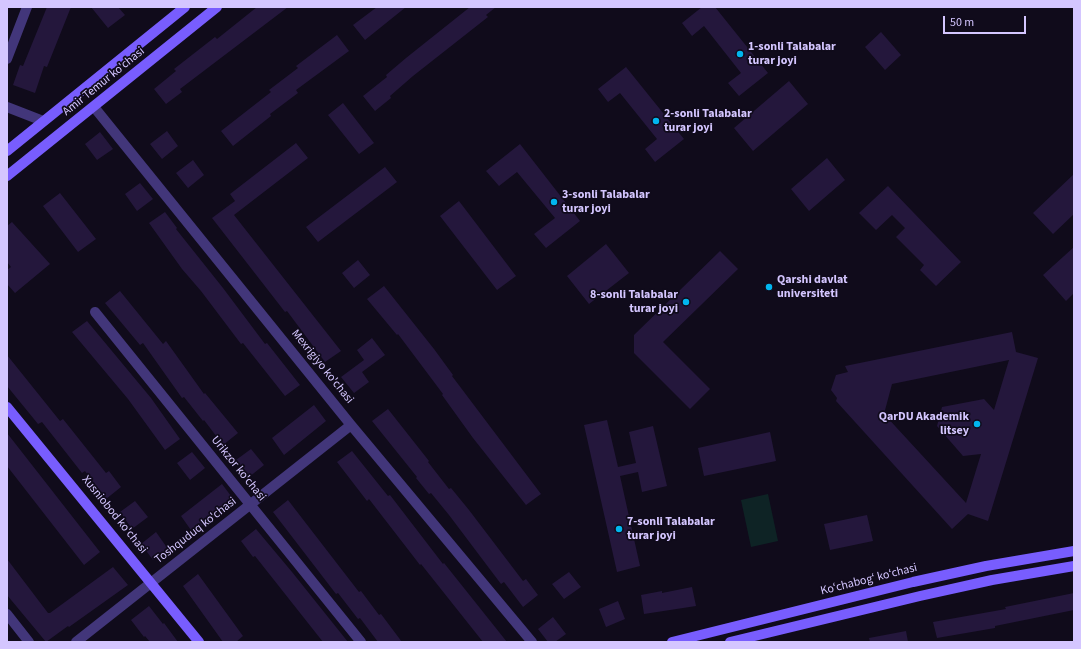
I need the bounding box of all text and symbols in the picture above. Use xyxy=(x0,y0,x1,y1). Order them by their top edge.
scale bar xyxy=(945,8,1028,34)
text: 50 m xyxy=(950,14,974,31)
place label: 1-sonli Talabalar turar joyi xyxy=(748,40,836,68)
street label: Amir Temur ko'chasi xyxy=(60,45,148,119)
marker: 1-sonli Talabalar turar joyi xyxy=(735,49,745,59)
place label: 2-sonli Talabalar turar joyi xyxy=(664,107,752,135)
marker: 2-sonli Talabalar turar joyi xyxy=(651,116,661,126)
place label: 3-sonli Talabalar turar joyi xyxy=(562,188,650,216)
marker: 3-sonli Talabalar turar joyi xyxy=(549,197,559,207)
place label: Qarshi davlat universiteti xyxy=(777,273,848,301)
marker: Qarshi davlat universiteti xyxy=(764,282,774,292)
place label: 8-sonli Talabalar turar joyi xyxy=(590,288,678,316)
marker: 8-sonli Talabalar turar joyi xyxy=(681,297,691,307)
street label: Mexrigiyo ko'chasi xyxy=(288,327,356,407)
place label: QarDU Akademik litsey xyxy=(879,410,969,438)
marker: QarDU Akademik litsey xyxy=(972,419,982,429)
street label: Urikzor ko'chasi xyxy=(207,434,269,504)
street label: Xusniobod ko'chasi xyxy=(78,473,150,557)
street label: Toshquduq ko'chasi xyxy=(152,495,240,567)
place label: 7-sonli Talabalar turar joyi xyxy=(627,515,715,543)
marker: 7-sonli Talabalar turar joyi xyxy=(614,524,624,534)
street label: Ko‘chabog‘ ko‘chasi xyxy=(819,561,919,599)

